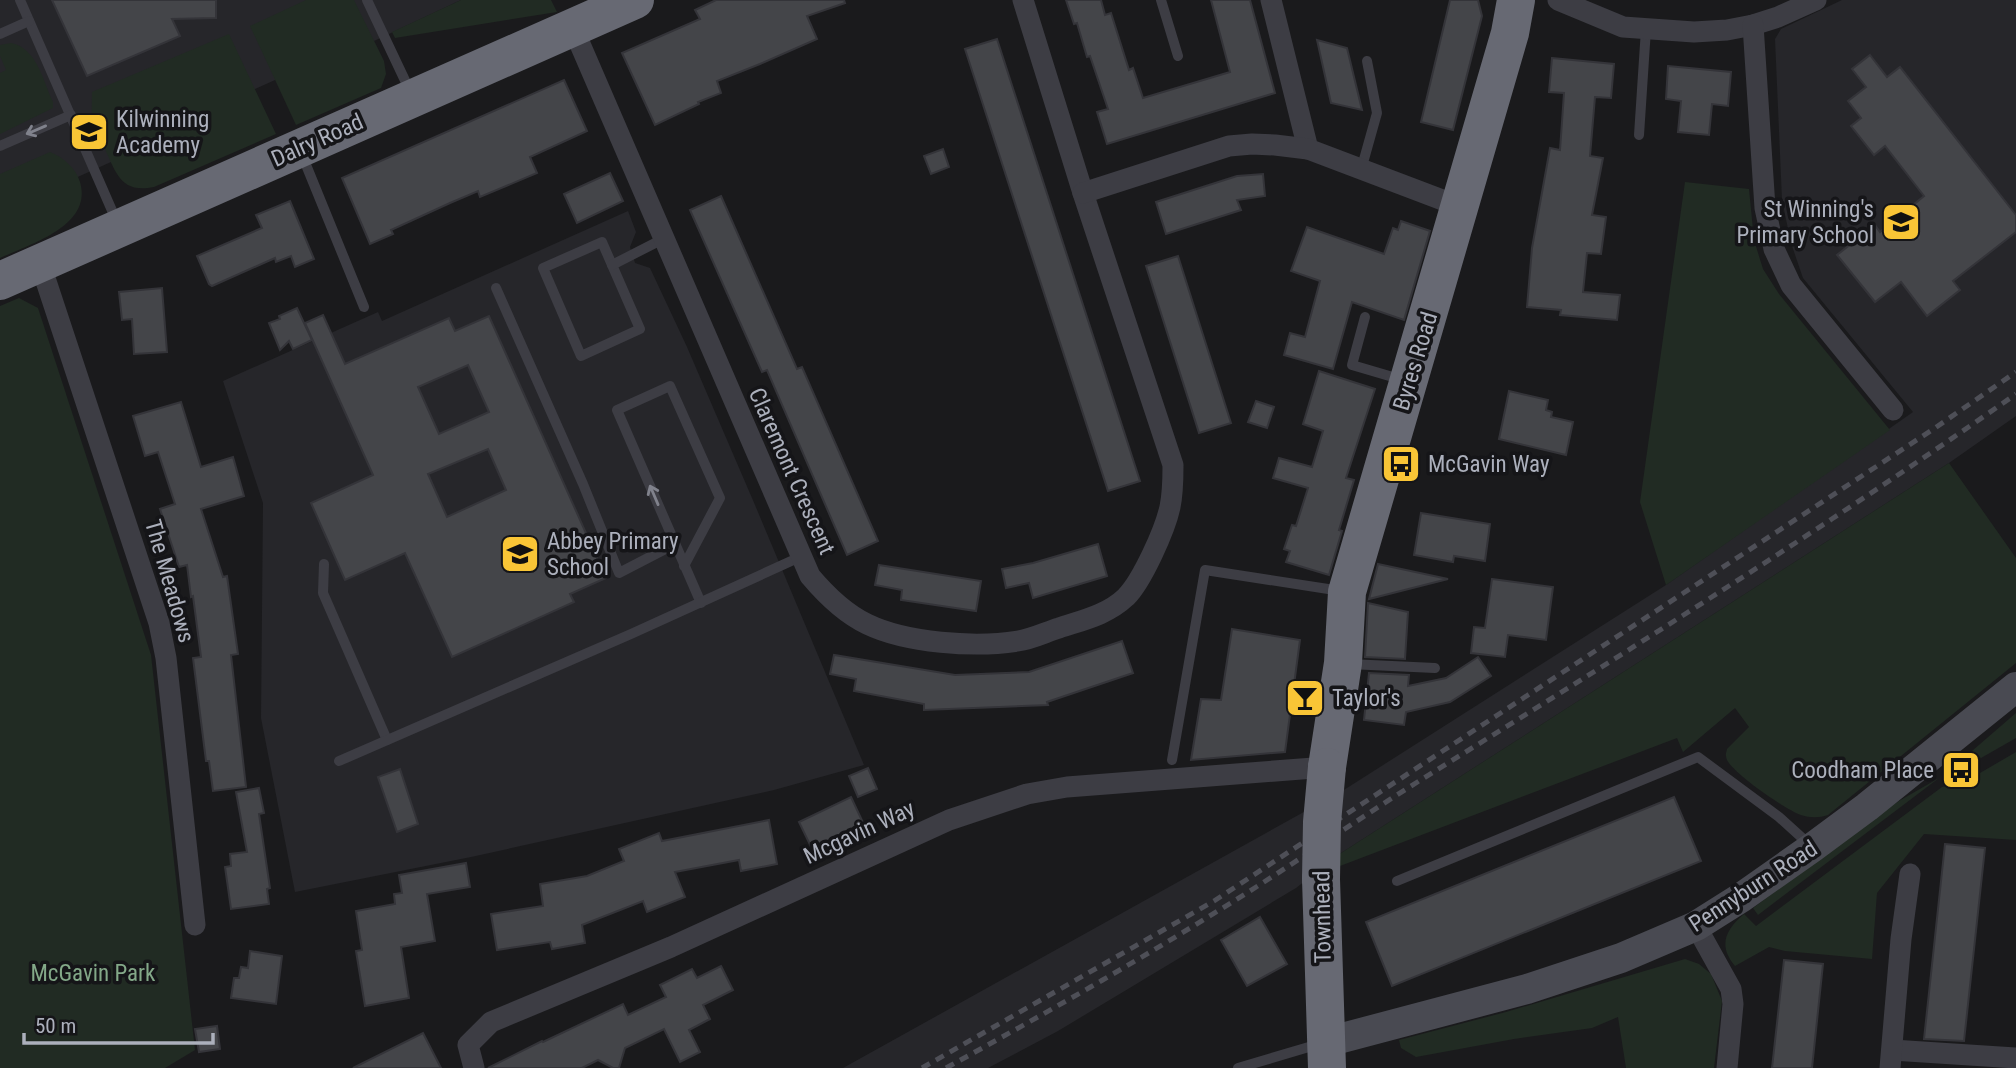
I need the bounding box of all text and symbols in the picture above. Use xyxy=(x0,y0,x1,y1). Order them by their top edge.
place label: Kilwinning Academy xyxy=(116,106,209,159)
street label: Dalry Road xyxy=(267,108,367,173)
school or university icon: Kilwinning Academy xyxy=(68,111,110,153)
one-way arrow xyxy=(25,124,47,137)
place label: St Winning's Primary School xyxy=(1737,196,1874,249)
school or university icon: St Winning's Primary School xyxy=(1880,201,1922,243)
street label: Byres Road xyxy=(1388,309,1443,414)
street label: Claremont Crescent xyxy=(743,384,840,559)
bus stop icon: McGavin Way xyxy=(1380,443,1422,485)
place label: McGavin Way xyxy=(1428,451,1550,478)
one-way arrow xyxy=(647,485,660,507)
street label: The Meadows xyxy=(139,517,200,646)
place label: Abbey Primary School xyxy=(547,528,679,581)
school or university icon: Abbey Primary School xyxy=(499,533,541,575)
bar icon: Taylor's xyxy=(1284,677,1326,719)
place label: Taylor's xyxy=(1332,685,1401,712)
bus stop icon: Coodham Place xyxy=(1940,749,1982,791)
place label: Coodham Place xyxy=(1791,757,1934,784)
street label: Mcgavin Way xyxy=(799,795,919,870)
street label: Pennyburn Road xyxy=(1684,835,1822,938)
street label: Townhead xyxy=(1308,870,1337,964)
park label: McGavin Park xyxy=(31,960,156,987)
scale bar xyxy=(24,1002,214,1046)
text: 50 m xyxy=(35,1014,76,1038)

